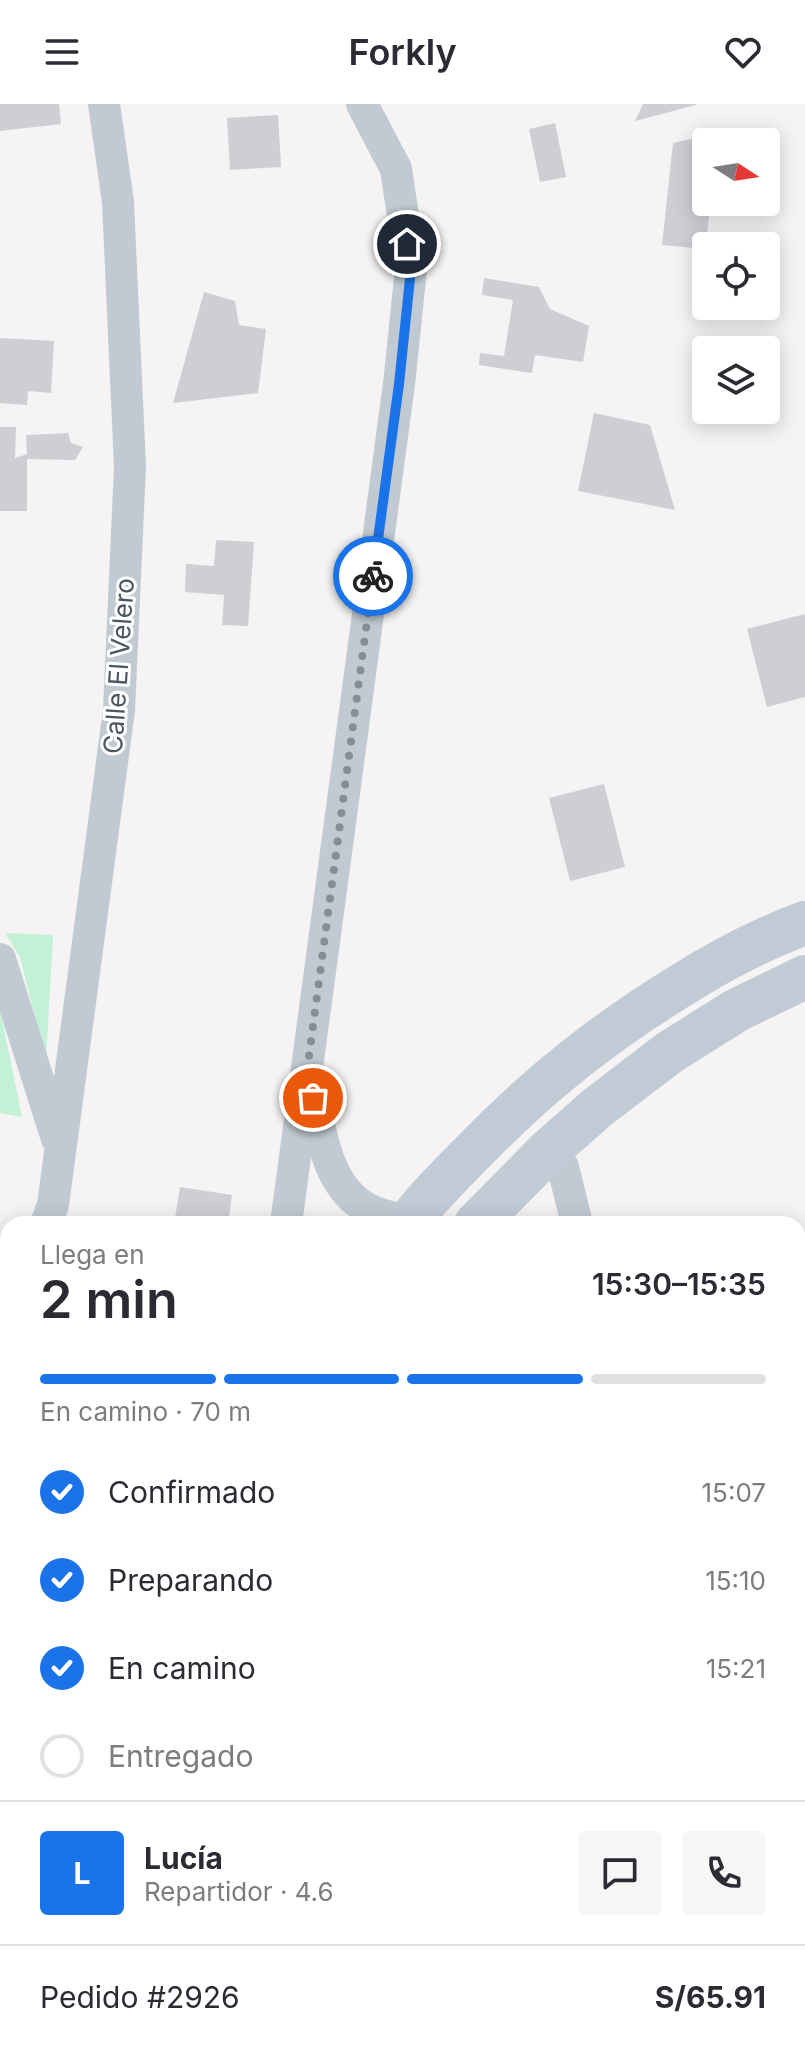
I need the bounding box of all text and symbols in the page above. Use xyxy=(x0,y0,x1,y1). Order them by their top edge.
icon: menu xyxy=(40,30,84,74)
text: Forkly xyxy=(348,30,457,74)
icon: heart xyxy=(721,30,765,74)
north arrow xyxy=(692,128,780,216)
map controls xyxy=(692,128,780,424)
pin xyxy=(373,210,441,278)
icon: home xyxy=(385,222,429,266)
button: locate xyxy=(692,232,780,320)
button: layers xyxy=(692,336,780,424)
courier xyxy=(333,536,413,616)
icon: bike xyxy=(351,554,395,598)
street label: Calle El Velero xyxy=(97,577,140,755)
pin xyxy=(279,1064,347,1132)
icon: bag xyxy=(291,1076,335,1120)
text: Llega en xyxy=(40,1239,145,1270)
text: 15:30–15:35 xyxy=(592,1266,766,1302)
text: 2 min xyxy=(40,1268,178,1331)
text: En camino · 70 m xyxy=(40,1396,251,1427)
icon: check xyxy=(40,1470,84,1514)
text: Confirmado xyxy=(108,1474,275,1510)
text: 15:07 xyxy=(702,1477,766,1508)
icon: check xyxy=(40,1558,84,1602)
text: Preparando xyxy=(108,1562,273,1598)
text: 15:10 xyxy=(705,1565,766,1596)
icon: check xyxy=(40,1646,84,1690)
text: En camino xyxy=(108,1650,256,1686)
text: 15:21 xyxy=(706,1653,766,1684)
text: Entregado xyxy=(108,1738,253,1774)
button: chat xyxy=(578,1831,662,1915)
button: phone xyxy=(682,1831,766,1915)
text: Lucía xyxy=(144,1840,223,1876)
text: L xyxy=(74,1855,90,1891)
text: Repartidor · 4.6 xyxy=(144,1876,334,1907)
text: Pedido #2926 xyxy=(40,1979,240,2015)
text: S/65.91 xyxy=(655,1979,766,2015)

